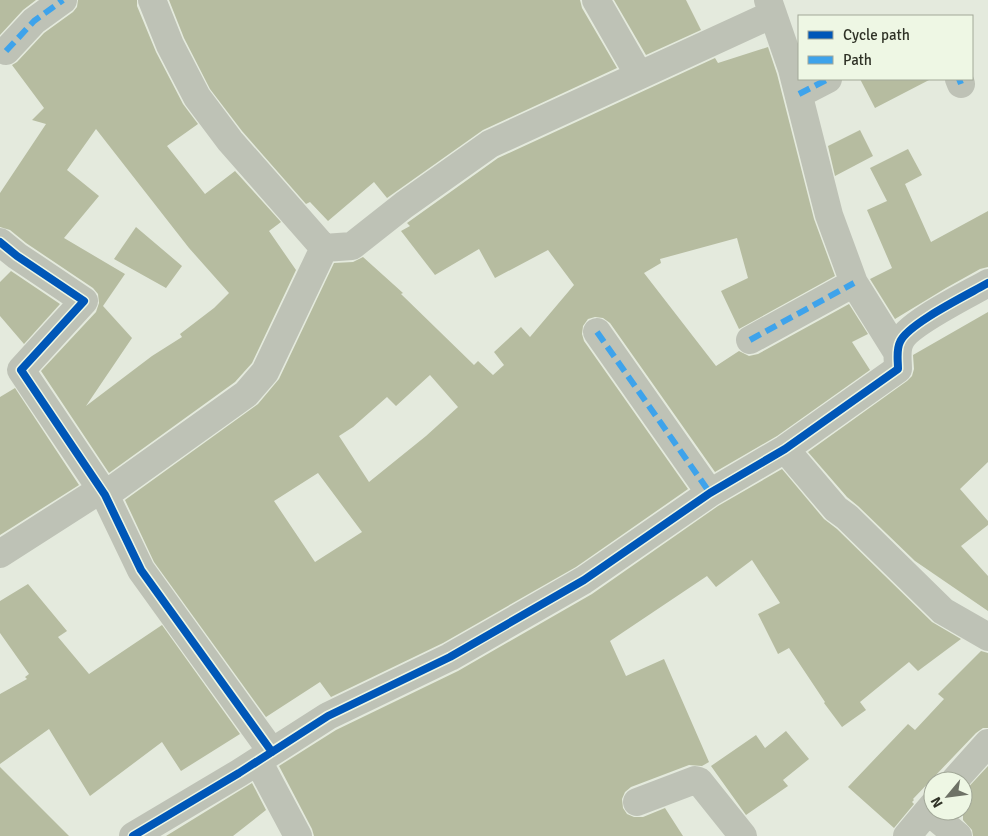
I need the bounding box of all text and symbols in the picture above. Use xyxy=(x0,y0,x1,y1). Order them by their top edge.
legend xyxy=(798,15,973,80)
text: Cycle path xyxy=(843,26,910,44)
text: Path xyxy=(843,51,872,69)
north arrow xyxy=(923,771,973,821)
text: N xyxy=(927,794,947,810)

